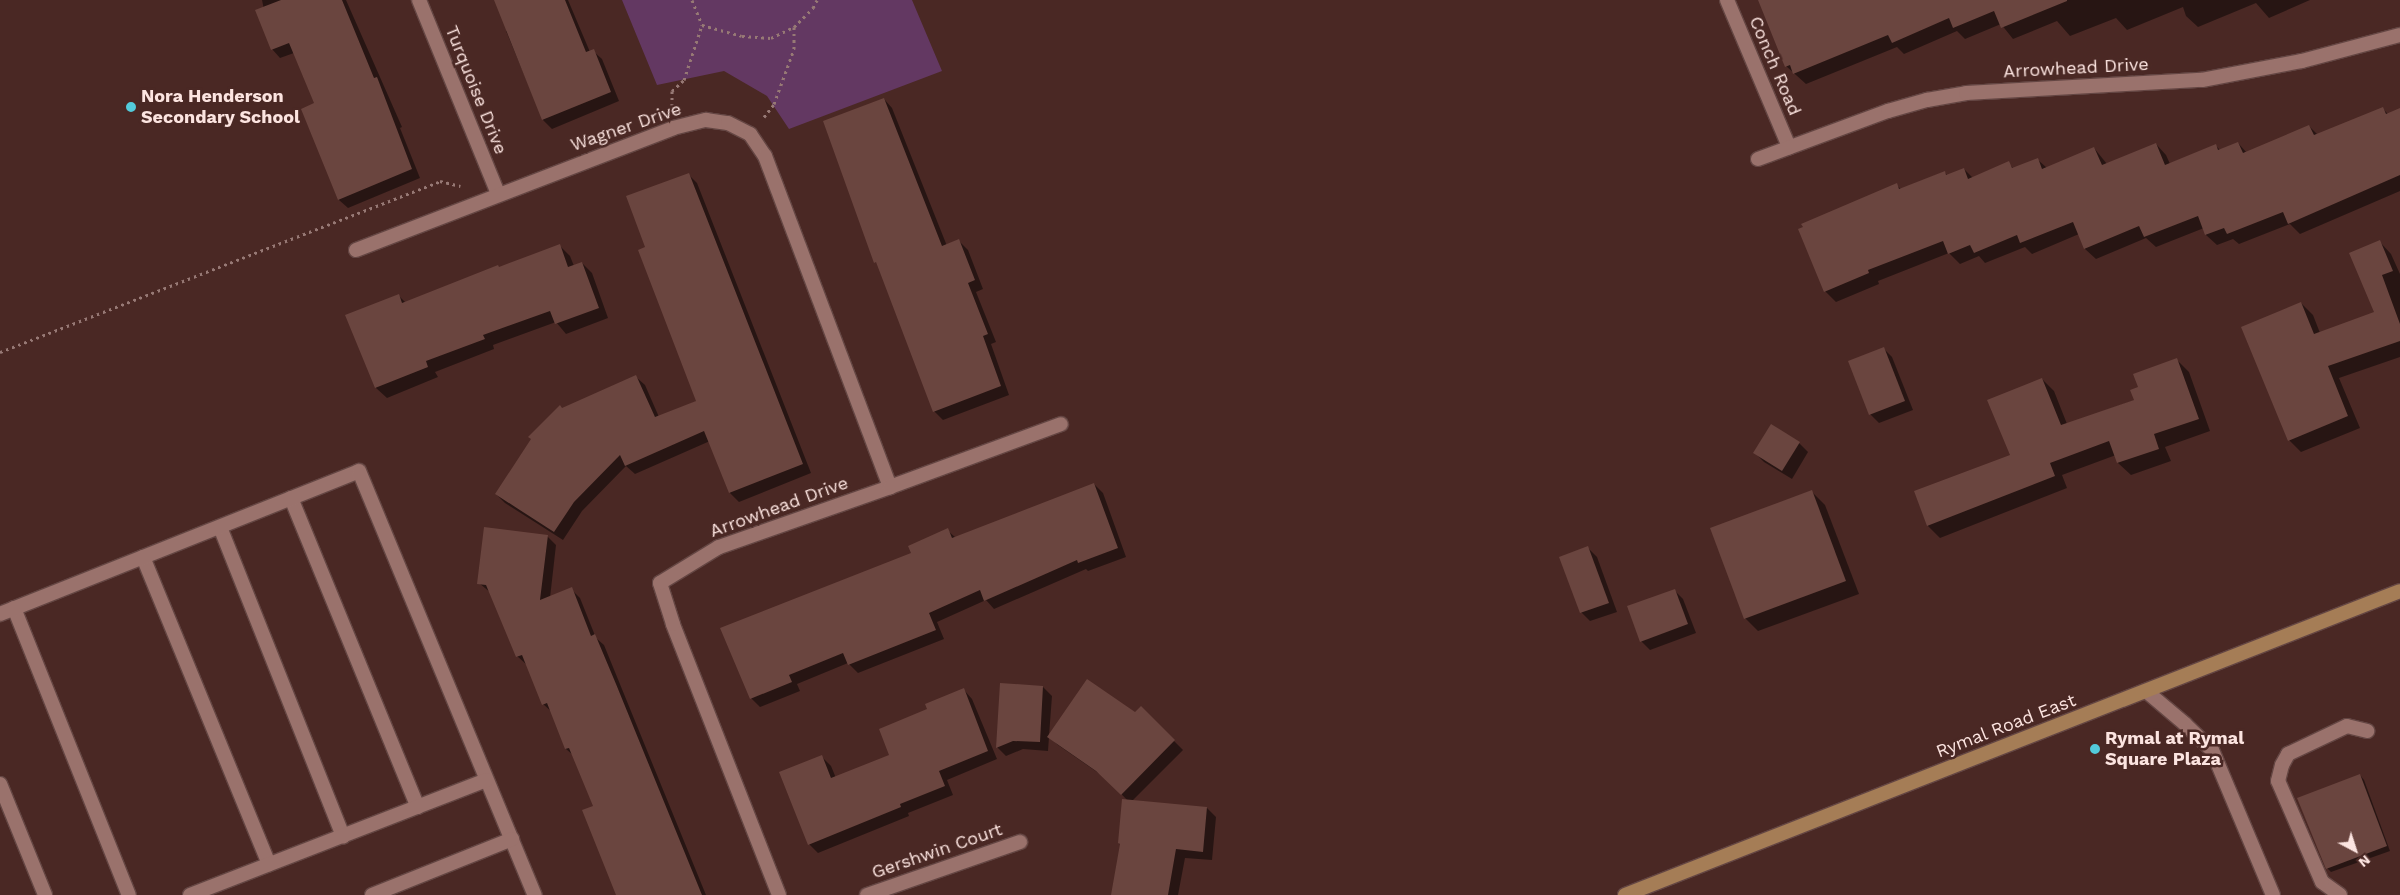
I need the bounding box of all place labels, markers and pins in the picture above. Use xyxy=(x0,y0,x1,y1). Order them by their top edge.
place label: Nora Henderson Secondary School xyxy=(141,86,300,128)
marker: Nora Henderson Secondary School xyxy=(125,101,137,113)
place label: Rymal at Rymal Square Plaza xyxy=(2105,728,2244,771)
marker: Rymal at Rymal Square Plaza xyxy=(2089,743,2101,755)

